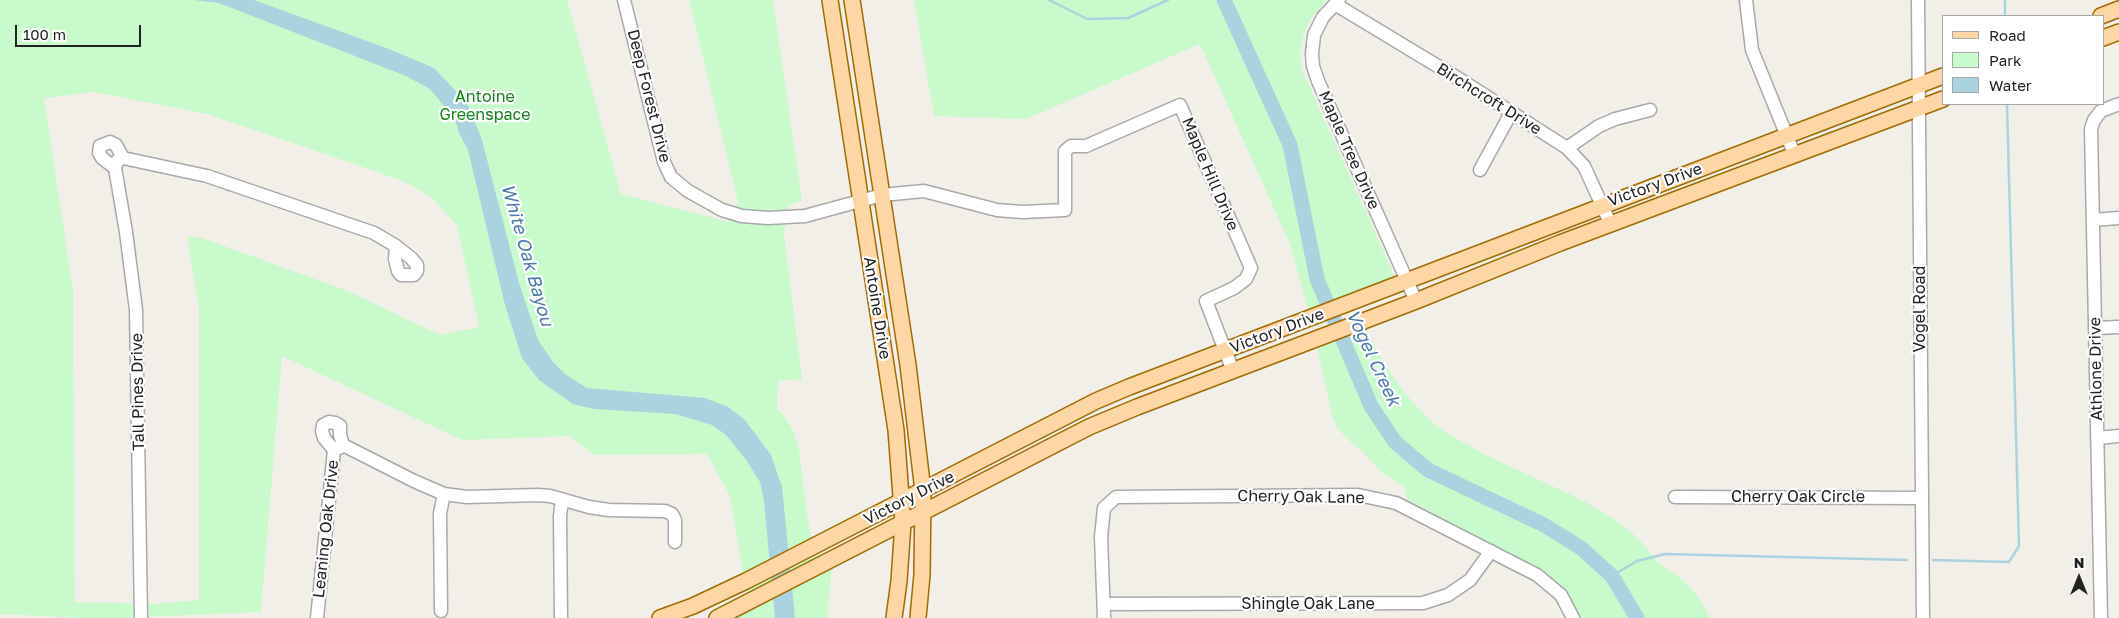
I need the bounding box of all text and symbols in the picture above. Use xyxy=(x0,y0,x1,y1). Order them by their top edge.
scale bar xyxy=(18,15,144,47)
legend xyxy=(1942,15,2104,105)
text: 100 m xyxy=(23,25,66,43)
text: Road xyxy=(1989,26,2026,44)
street label: Deep Forest Drive xyxy=(623,27,675,165)
text: Park xyxy=(1989,51,2021,69)
street label: Birchcroft Drive xyxy=(1433,59,1545,139)
text: Water xyxy=(1989,76,2032,94)
park label: Antoine Greenspace xyxy=(439,87,531,125)
street label: Maple Tree Drive xyxy=(1314,88,1384,212)
street label: Maple Hill Drive xyxy=(1177,114,1243,234)
street label: Victory Drive xyxy=(1605,159,1705,211)
water label: White Oak Bayou xyxy=(496,181,558,329)
street label: Antoine Drive xyxy=(859,255,895,361)
street label: Vogel Road xyxy=(1910,266,1930,352)
street label: Victory Drive xyxy=(1227,304,1327,358)
water label: Vogel Creek xyxy=(1341,306,1405,410)
street label: Athlone Drive xyxy=(2085,317,2107,421)
street label: Tall Pines Drive xyxy=(127,333,149,451)
street label: Leaning Oak Drive xyxy=(309,459,343,599)
street label: Victory Drive xyxy=(861,467,957,529)
street label: Cherry Oak Lane xyxy=(1237,486,1365,508)
street label: Cherry Oak Circle xyxy=(1731,487,1865,507)
north arrow xyxy=(2054,553,2104,603)
text: N xyxy=(2074,554,2084,571)
street label: Shingle Oak Lane xyxy=(1241,594,1375,614)

